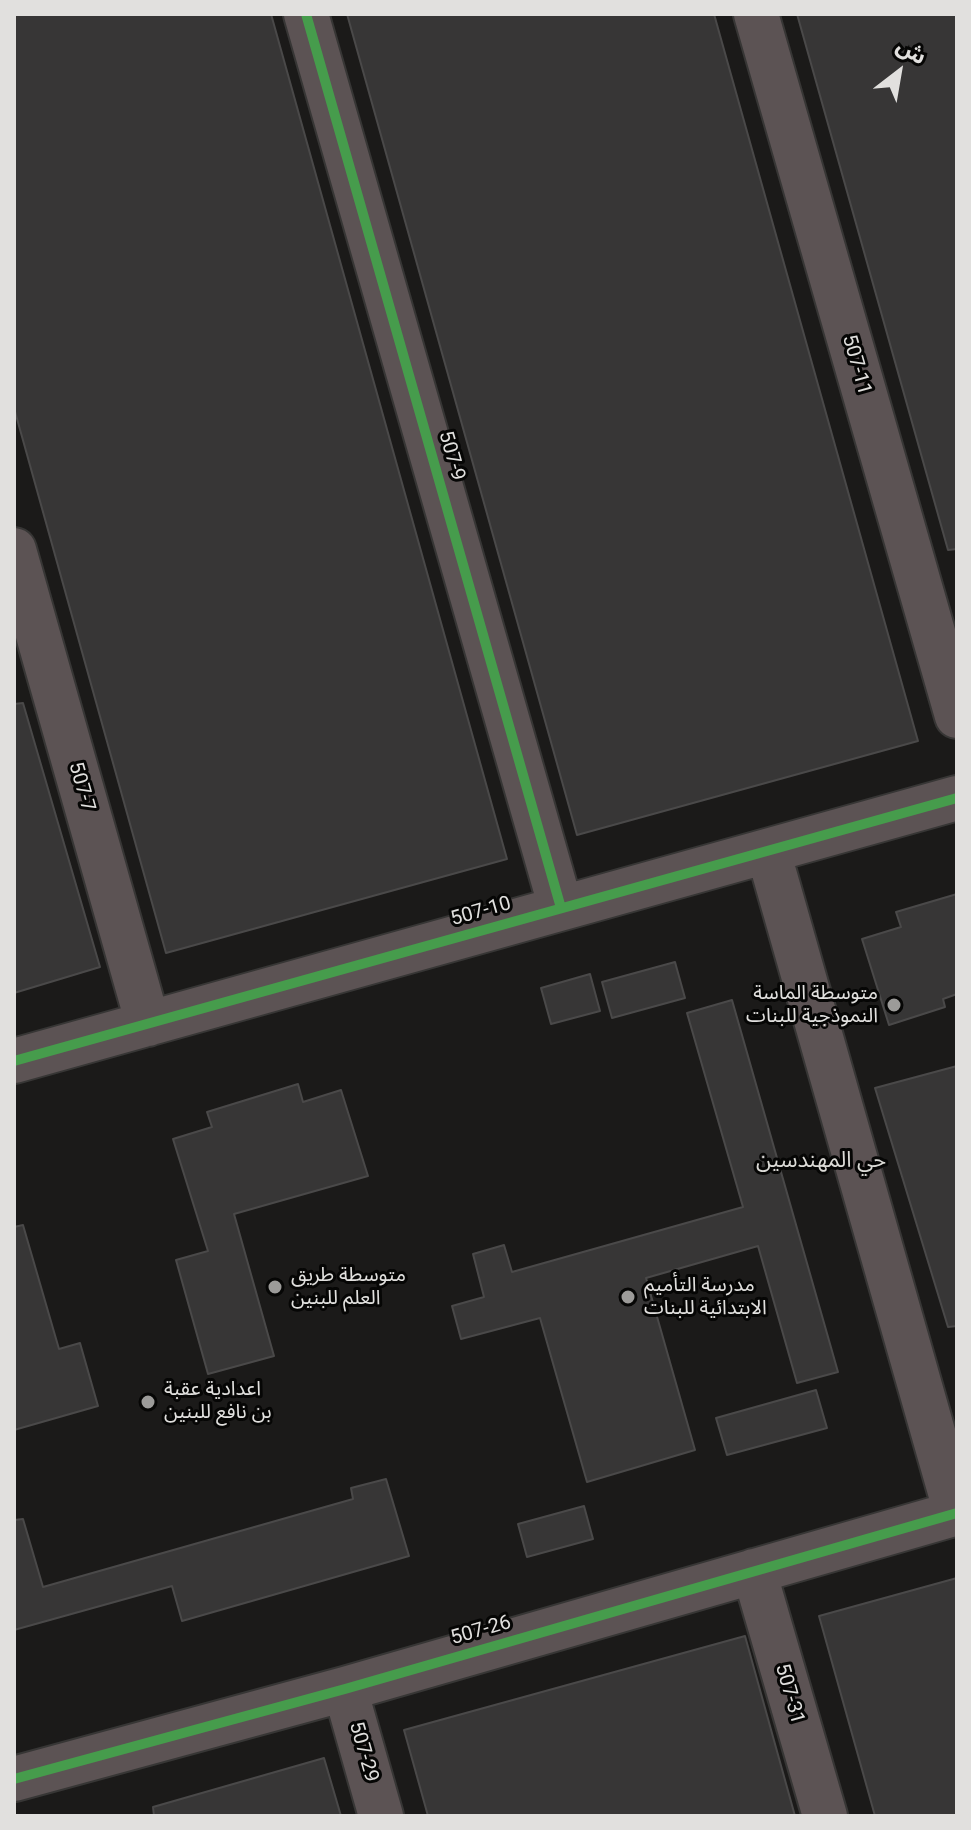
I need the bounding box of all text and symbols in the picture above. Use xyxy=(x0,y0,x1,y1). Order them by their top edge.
north arrow xyxy=(859,32,939,112)
text: ش xyxy=(892,33,931,69)
street label: 507-11 xyxy=(836,332,876,398)
street label: 507-9 xyxy=(433,428,469,484)
street label: 507-7 xyxy=(63,759,99,815)
street label: 507-10 xyxy=(448,892,514,932)
place label: متوسطة الماسة النموذجية للبنات xyxy=(746,982,878,1029)
marker: متوسطة الماسة النموذجية للبنات xyxy=(885,996,903,1014)
district label: حي المهندسين xyxy=(756,1148,886,1174)
place label: متوسطة طريق العلم للبنين xyxy=(291,1264,406,1311)
place label: مدرسة التأميم الابتدائية للبنات xyxy=(644,1274,767,1321)
marker: متوسطة طريق العلم للبنين xyxy=(266,1278,284,1296)
marker: مدرسة التأميم الابتدائية للبنات xyxy=(619,1288,637,1306)
place label: اعدادية عقبة بن نافع للبنين xyxy=(164,1378,272,1425)
marker: اعدادية عقبة بن نافع للبنين xyxy=(139,1393,157,1411)
street label: 507-26 xyxy=(448,1611,514,1651)
street label: 507-31 xyxy=(769,1661,809,1727)
street label: 507-29 xyxy=(343,1719,383,1785)

